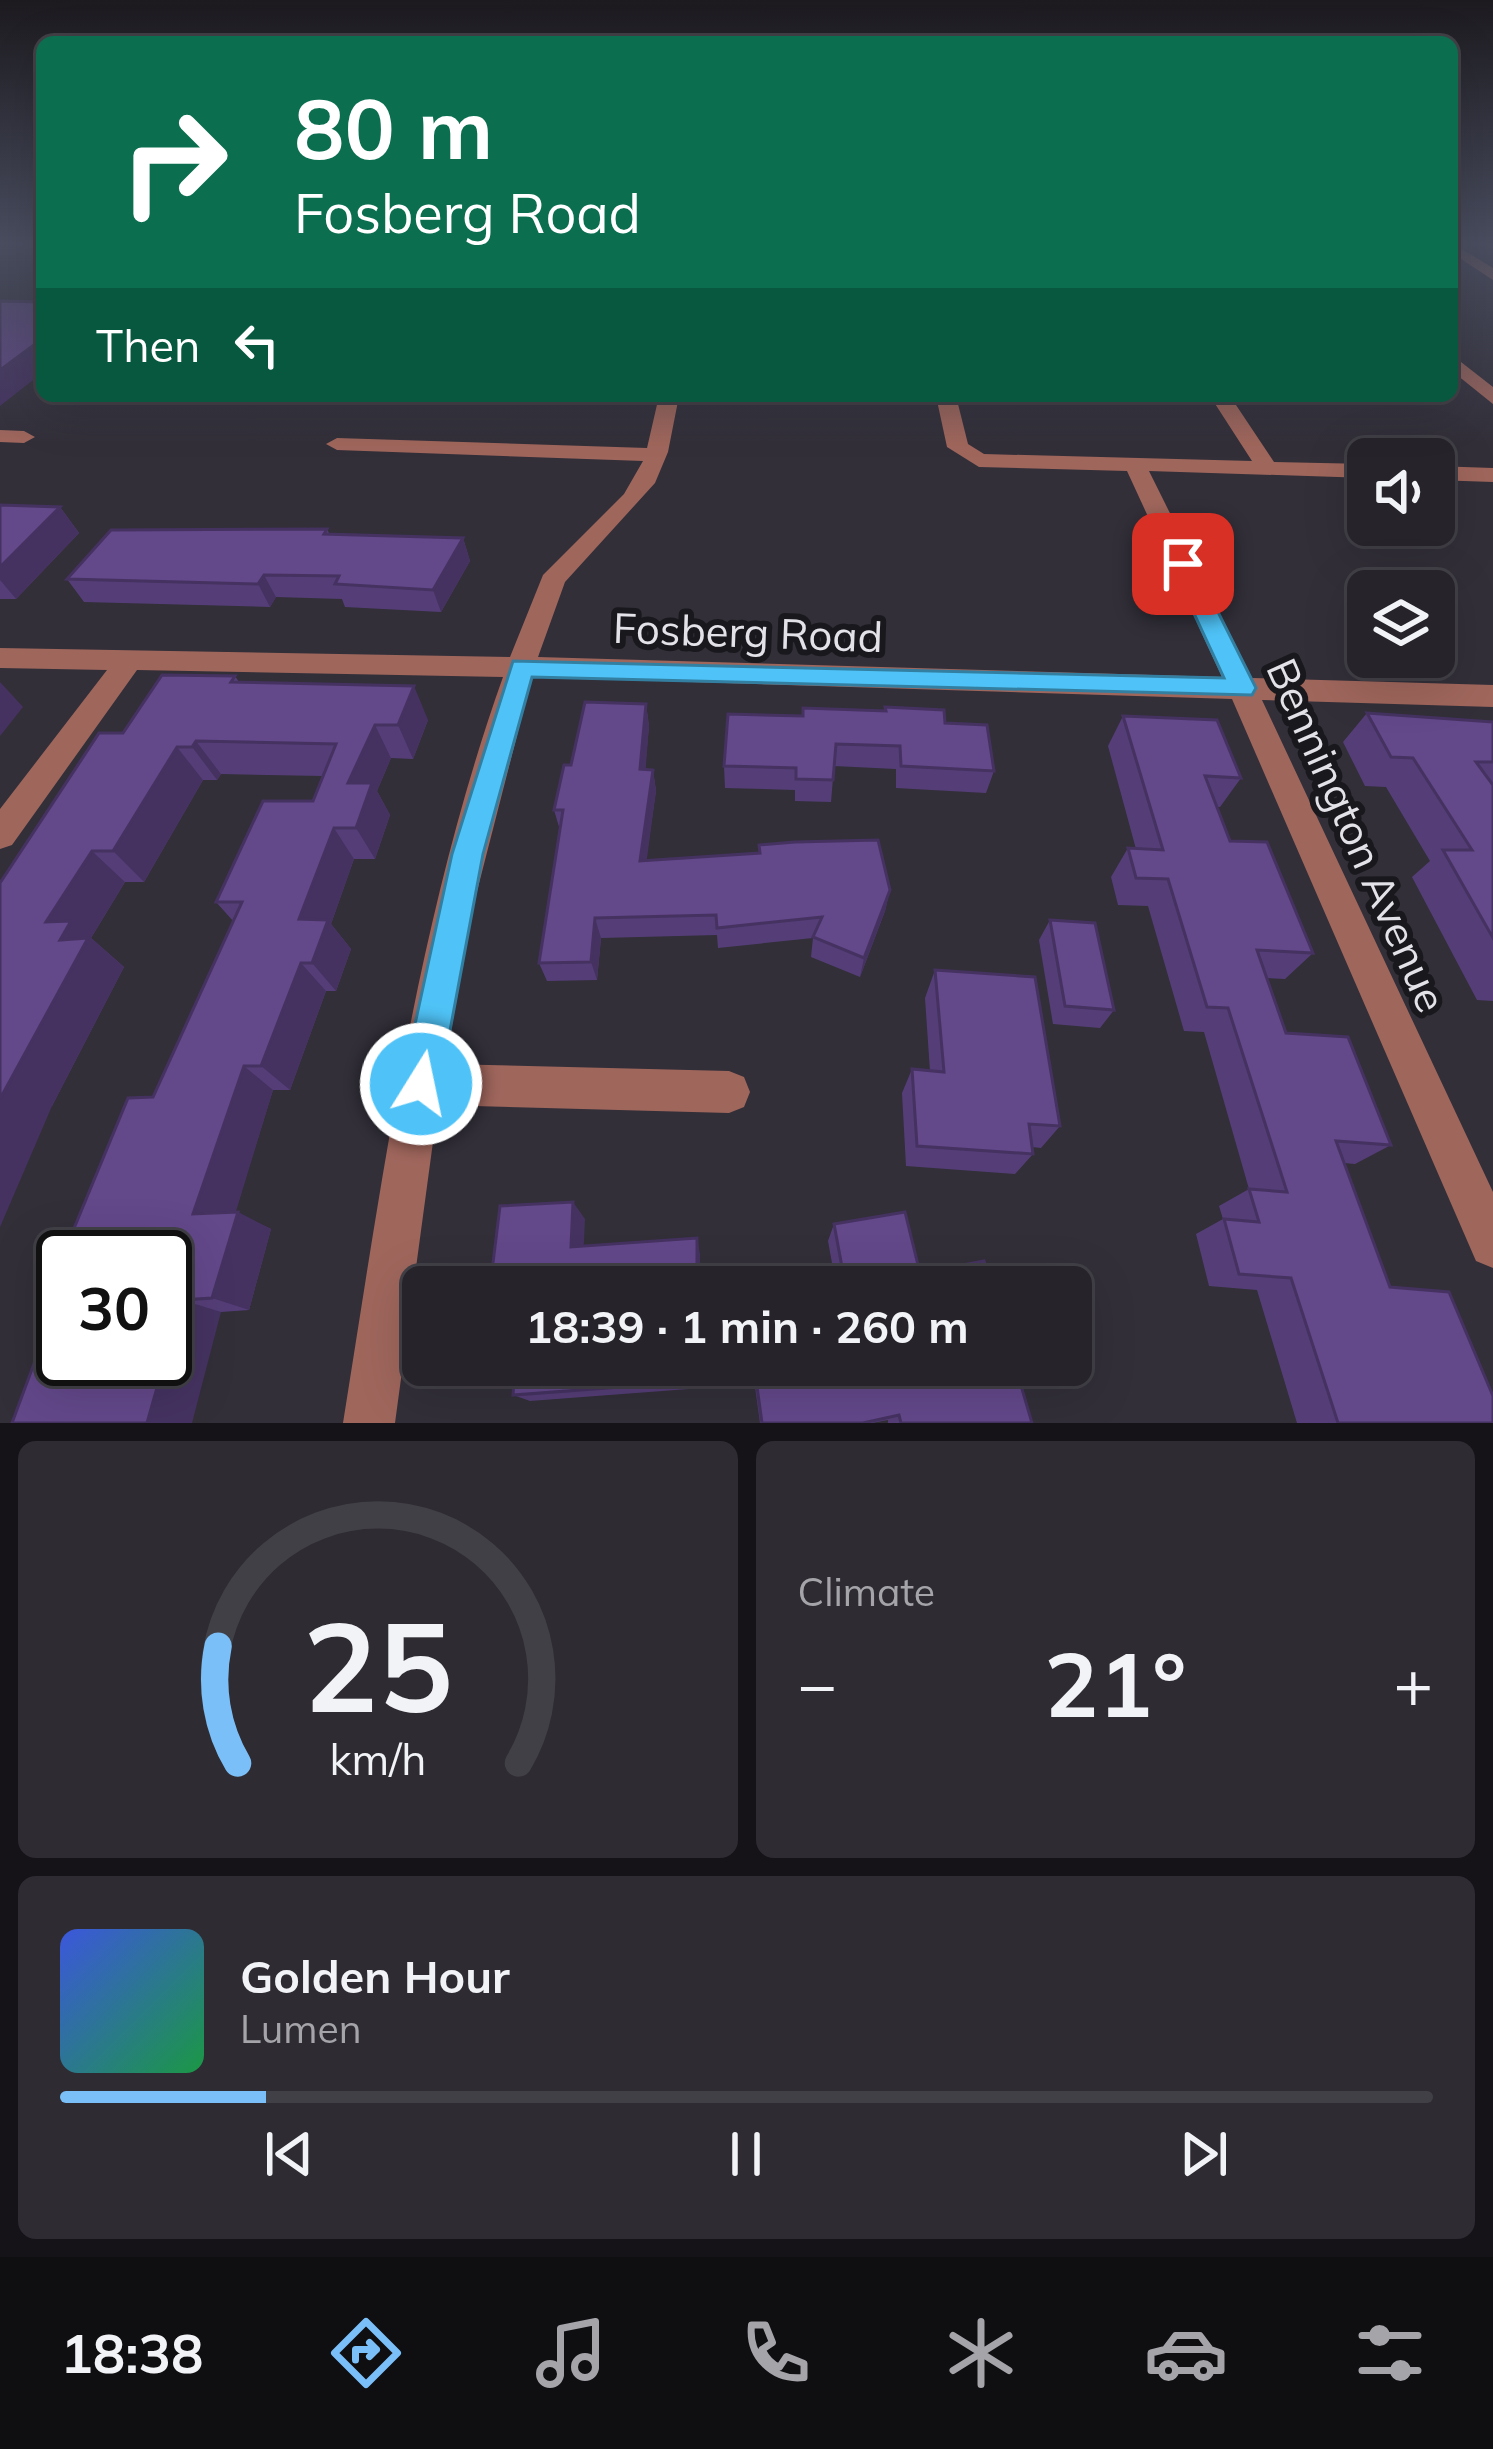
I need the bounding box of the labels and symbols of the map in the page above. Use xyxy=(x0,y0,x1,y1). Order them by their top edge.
pin xyxy=(1132,513,1234,615)
street label: Fosberg Road xyxy=(612,601,884,663)
street label: Bennington Avenue xyxy=(1255,650,1459,1020)
position arrow xyxy=(358,1021,484,1147)
speed limit sign: 30 xyxy=(36,1230,192,1386)

